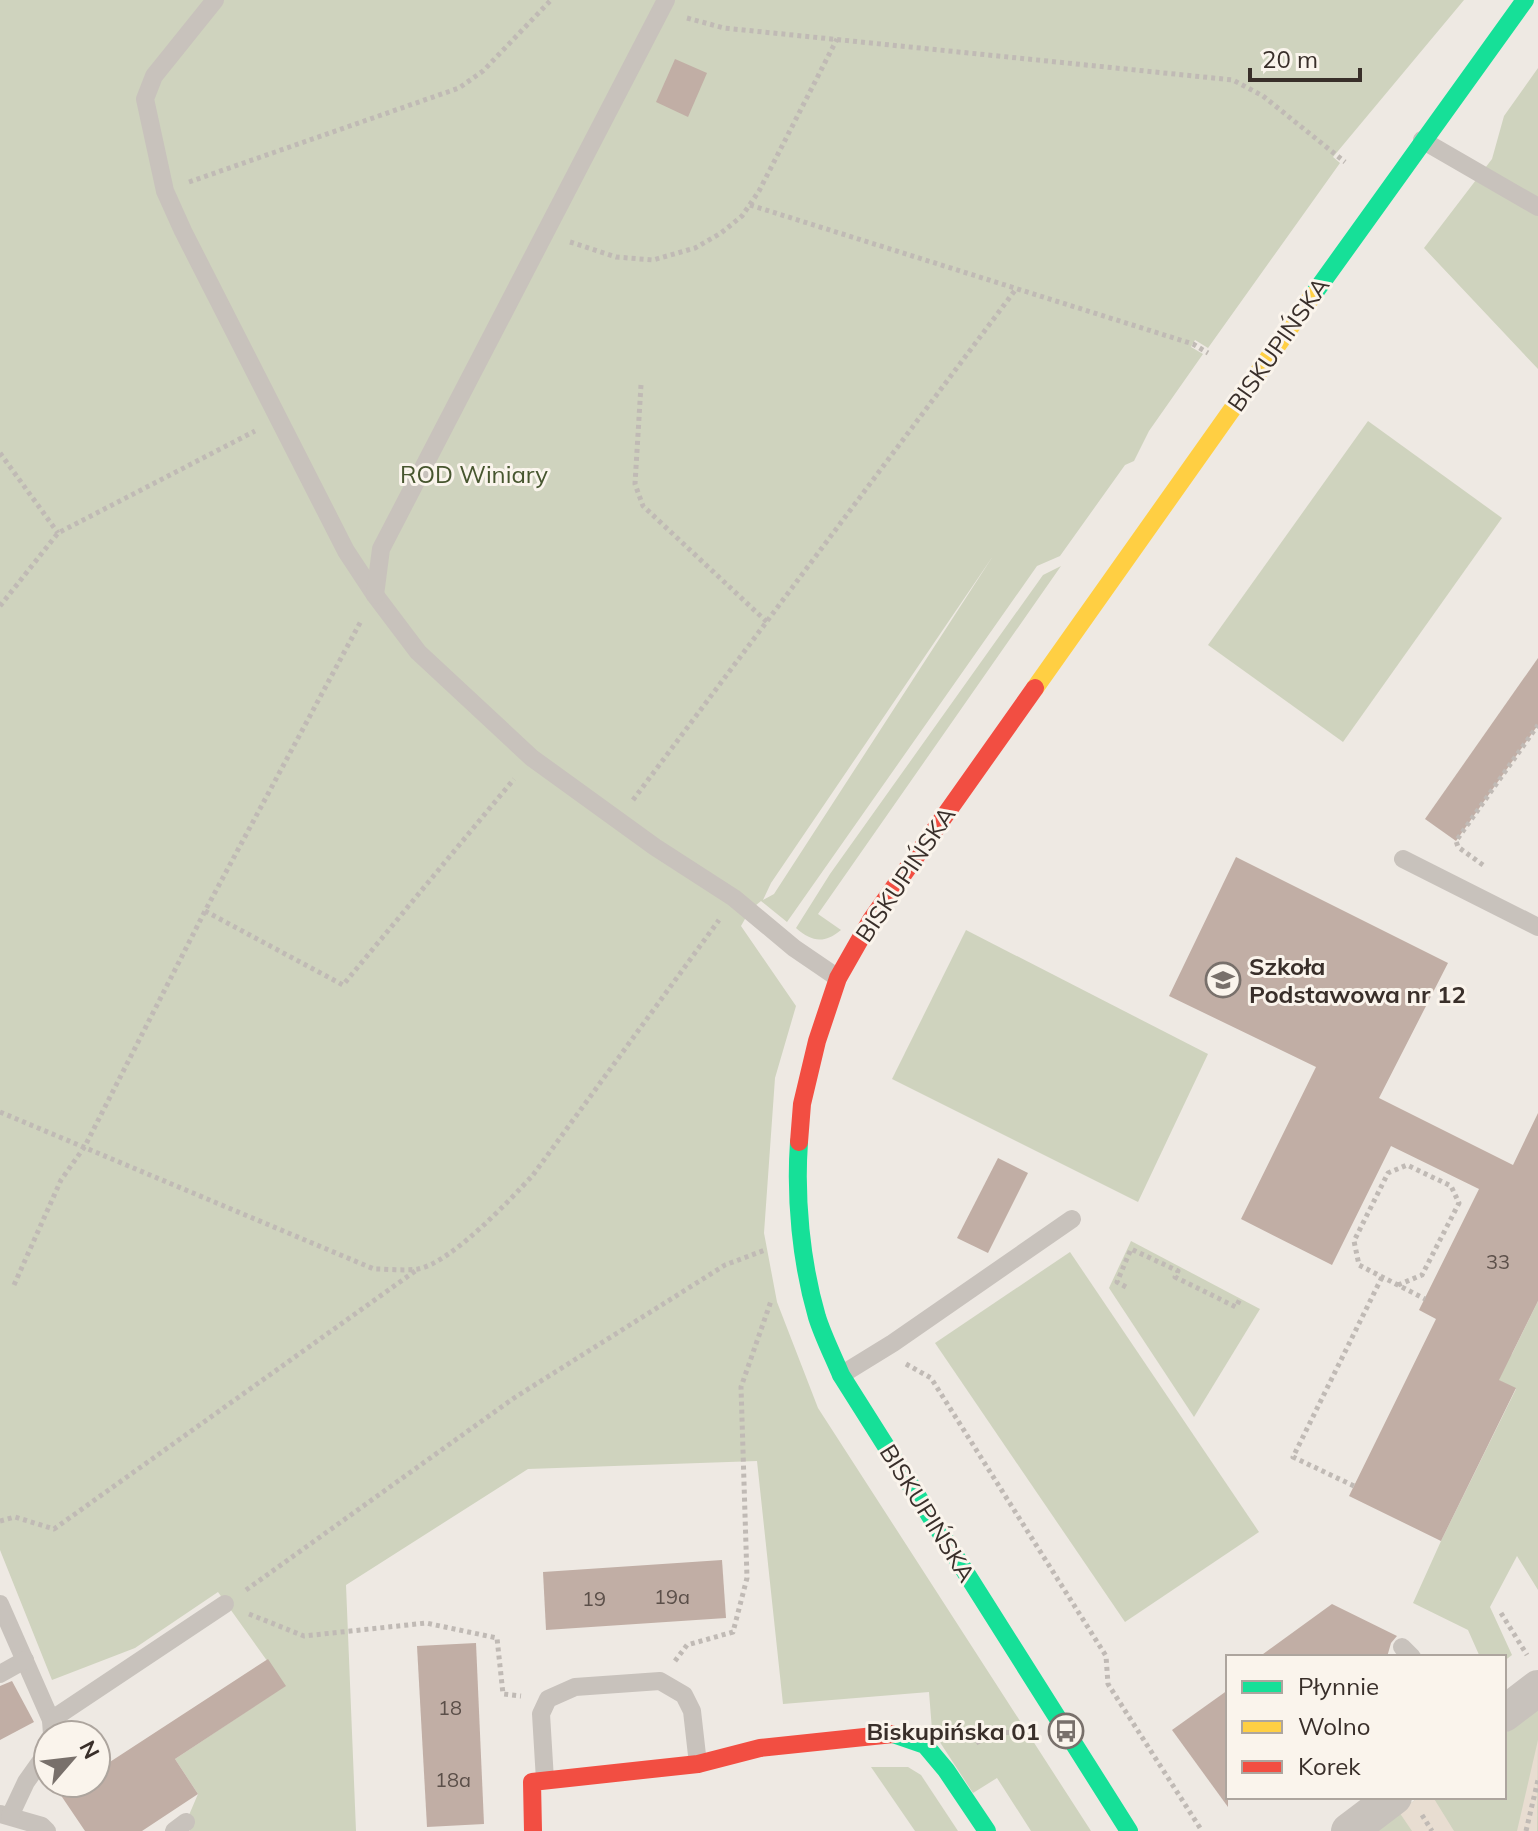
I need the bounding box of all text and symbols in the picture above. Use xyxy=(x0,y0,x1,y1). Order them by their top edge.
scale bar xyxy=(1250,32,1360,82)
text: 20 m xyxy=(1262,44,1318,74)
street label: BISKUPIŃSKA xyxy=(1221,271,1335,417)
park label: ROD Winiary xyxy=(400,459,548,489)
street label: BISKUPIŃSKA xyxy=(849,800,962,947)
place label: Szkoła Podstawowa nr 12 xyxy=(1249,951,1466,1009)
school or university icon: Szkoła Podstawowa nr 12 xyxy=(1204,961,1242,999)
house number: 33 xyxy=(1486,1249,1510,1274)
street label: BISKUPIŃSKA xyxy=(874,1439,982,1588)
house number: 19a xyxy=(654,1584,690,1609)
house number: 19 xyxy=(582,1586,606,1611)
legend xyxy=(1226,1655,1506,1799)
text: Płynnie xyxy=(1298,1671,1379,1701)
house number: 18 xyxy=(438,1695,462,1720)
text: Wolno xyxy=(1298,1711,1370,1741)
bus stop icon: Biskupińska 01 xyxy=(1047,1712,1085,1750)
place label: Biskupińska 01 xyxy=(867,1716,1040,1746)
north arrow xyxy=(32,1719,112,1799)
text: N xyxy=(73,1736,106,1764)
text: Korek xyxy=(1298,1751,1361,1781)
house number: 18a xyxy=(435,1767,471,1792)

